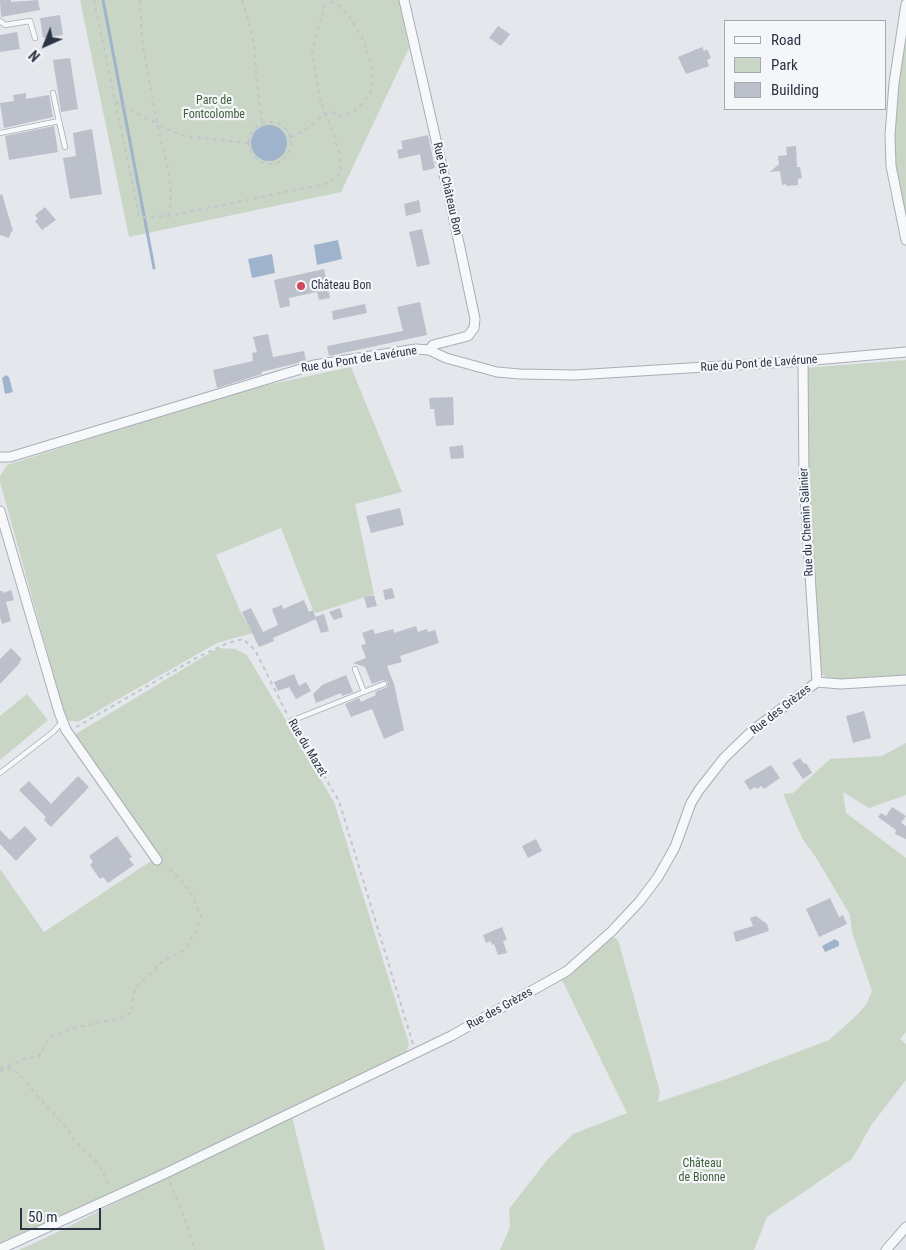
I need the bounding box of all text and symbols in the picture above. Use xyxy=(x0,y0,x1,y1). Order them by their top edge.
north arrow xyxy=(20,20,70,70)
legend xyxy=(724,20,886,110)
text: Road xyxy=(771,31,801,49)
text: N xyxy=(26,47,43,65)
text: Park xyxy=(771,56,798,74)
text: Building xyxy=(771,81,819,99)
park label: Parc de Fontcolombe xyxy=(183,94,245,122)
street label: Rue de Château Bon xyxy=(429,141,465,237)
place label: Château Bon xyxy=(311,279,371,293)
marker: Château Bon xyxy=(295,280,307,292)
street label: Rue du Pont de Lavérune xyxy=(300,344,418,376)
street label: Rue du Pont de Lavérune xyxy=(700,353,818,375)
street label: Rue du Chemin Salinier xyxy=(797,467,817,577)
street label: Rue des Grèzes xyxy=(748,682,814,738)
street label: Rue du Mazet xyxy=(284,717,330,779)
street label: Rue des Grèzes xyxy=(465,985,535,1033)
park label: Château de Bionne xyxy=(679,1157,725,1185)
scale bar xyxy=(22,1198,104,1230)
text: 50 m xyxy=(28,1208,58,1226)

